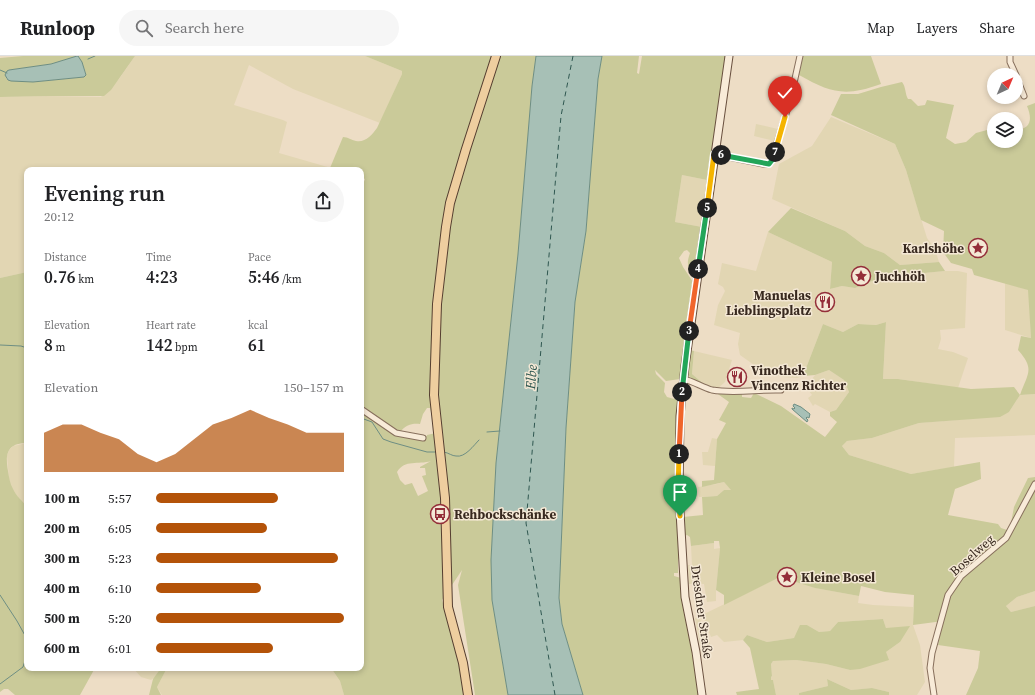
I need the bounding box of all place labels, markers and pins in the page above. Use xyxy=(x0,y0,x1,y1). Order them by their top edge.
pin xyxy=(768,76,802,117)
pin: 7 xyxy=(765,142,785,162)
pin: 6 xyxy=(711,145,731,165)
pin: 5 xyxy=(697,198,717,218)
place icon: Karlshöhe xyxy=(967,237,989,259)
place label: Karlshöhe xyxy=(902,240,964,257)
pin: 4 xyxy=(688,259,708,279)
place icon: Juchhöh xyxy=(850,265,872,287)
place label: Juchhöh xyxy=(874,268,925,285)
place label: Manuelas Lieblingsplatz xyxy=(726,287,811,319)
restaurant icon: Manuelas Lieblingsplatz xyxy=(814,291,836,313)
pin: 3 xyxy=(679,321,699,341)
place label: Vinothek Vincenz Richter xyxy=(751,362,847,394)
restaurant icon: Vinothek Vincenz Richter xyxy=(726,366,748,388)
pin: 2 xyxy=(672,382,692,402)
pin: 1 xyxy=(669,444,689,464)
pin xyxy=(663,475,697,516)
bus stop icon: Rehbockschänke xyxy=(429,503,451,525)
place label: Rehbockschänke xyxy=(454,506,556,523)
place icon: Kleine Bosel xyxy=(776,566,798,588)
place label: Kleine Bosel xyxy=(801,569,875,586)

